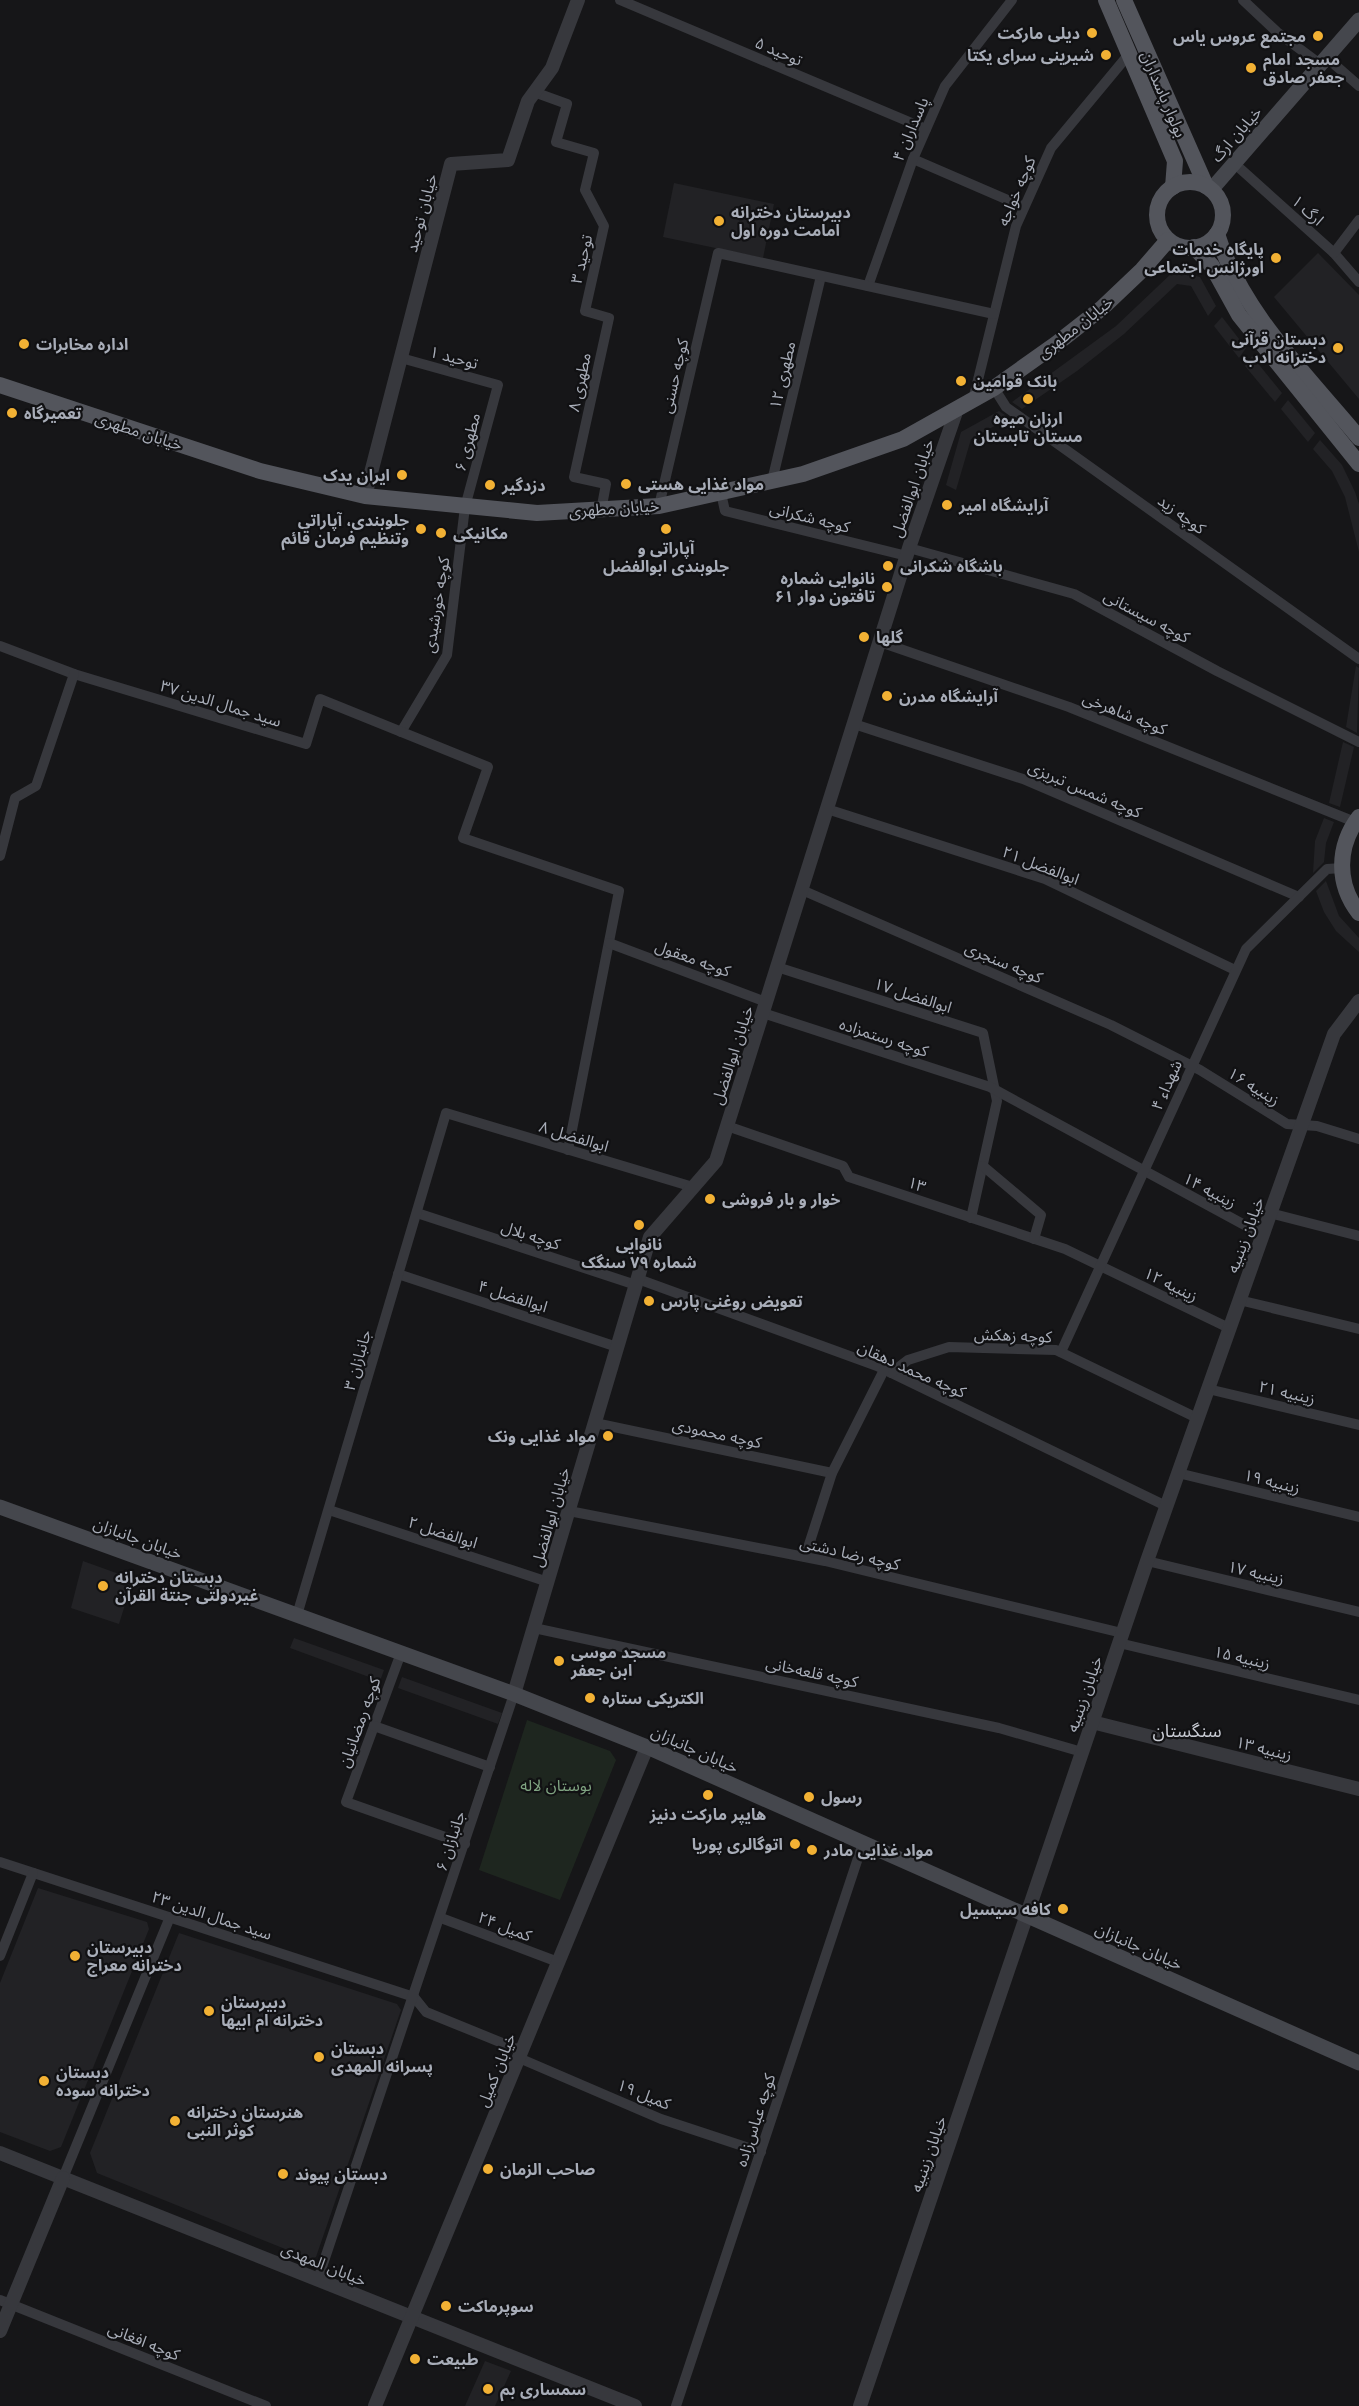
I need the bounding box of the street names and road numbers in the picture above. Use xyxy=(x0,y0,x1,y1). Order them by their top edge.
street label: توحید ۵ xyxy=(752,32,806,70)
street label: بولوار پاسداران xyxy=(1136,48,1191,141)
street label: پاسداران ۴ xyxy=(888,94,934,165)
street label: خیابان ارگ xyxy=(1206,102,1266,166)
street label: کوچه خواجه xyxy=(992,153,1041,229)
street label: خیابان توحید xyxy=(401,172,441,254)
street label: ارگ ۱ xyxy=(1288,190,1328,230)
street label: توحید ۳ xyxy=(566,232,596,285)
street label: خیابان مطهری xyxy=(1033,291,1117,363)
street label: کوچه حسنی xyxy=(656,336,693,415)
street label: مطهری ۱۲ xyxy=(765,339,799,411)
street label: توحید ۱ xyxy=(427,341,481,373)
street label: مطهری ۸ xyxy=(563,351,595,413)
street label: خیابان مطهری xyxy=(93,408,185,454)
street label: مطهری ۶ xyxy=(450,411,484,473)
street label: خیابان ابوالفضل xyxy=(886,436,938,540)
street label: کوچه زید xyxy=(1154,490,1210,539)
street label: خیابان مطهری xyxy=(568,495,660,521)
street label: کوچه شکرانی xyxy=(768,497,853,538)
street label: کوچه خورشیدی xyxy=(419,555,455,655)
street label: کوچه سیستانی xyxy=(1100,585,1194,648)
street label: سید جمال الدین ۳۷ xyxy=(158,675,284,732)
street label: کوچه شاهرخی xyxy=(1080,687,1170,740)
street label: کوچه شمس تبریزی xyxy=(1025,756,1145,823)
street label: ابوالفضل ۲۱ xyxy=(1000,841,1082,889)
street label: کوچه معقول xyxy=(652,935,734,982)
street label: کوچه سنجری xyxy=(962,937,1046,988)
street label: ابوالفضل ۱۷ xyxy=(871,973,955,1017)
street label: خیابان ابوالفضل xyxy=(707,1003,757,1107)
street label: کوچه رستمزاده xyxy=(837,1013,931,1062)
street label: شهداء ۴ xyxy=(1146,1057,1186,1113)
street label: زینبیه ۱۶ xyxy=(1224,1062,1284,1110)
street label: ابوالفضل ۸ xyxy=(537,1116,611,1156)
street label: زینبیه ۱۴ xyxy=(1180,1168,1240,1212)
street label: ۱۳ xyxy=(905,1172,929,1196)
street label: خیابان زینبیه xyxy=(1222,1194,1268,1276)
street label: کوچه بلال xyxy=(499,1216,563,1255)
street label: زینبیه ۱۲ xyxy=(1141,1262,1201,1306)
street label: ابوالفضل ۴ xyxy=(476,1275,550,1317)
street label: کوچه زهکش xyxy=(973,1324,1053,1347)
street label: جانبازان ۳ xyxy=(339,1327,375,1393)
street label: کوچه محمد دهقان xyxy=(854,1336,970,1403)
street label: زینبیه ۲۱ xyxy=(1257,1376,1317,1408)
street label: کوچه محمودی xyxy=(670,1414,764,1453)
street label: زینبیه ۱۹ xyxy=(1242,1464,1302,1498)
street label: خیابان ابوالفضل xyxy=(526,1465,574,1569)
street label: ابوالفضل ۲ xyxy=(406,1511,480,1553)
street label: خیابان جانبازان xyxy=(91,1513,185,1563)
street label: کوچه رضا دشتی xyxy=(798,1532,902,1575)
street label: زینبیه ۱۷ xyxy=(1226,1556,1286,1588)
street label: زینبیه ۱۵ xyxy=(1212,1641,1272,1673)
street label: کوچه قلعه‌خانی xyxy=(764,1652,860,1693)
street label: خیابان زینبیه xyxy=(1062,1653,1106,1735)
street label: کوچه رمضانیان xyxy=(333,1674,386,1770)
street label: خیابان جانبازان xyxy=(648,1721,742,1777)
street label: زینبیه ۱۳ xyxy=(1234,1731,1294,1765)
street label: جانبازان ۶ xyxy=(431,1808,469,1874)
street label: سید جمال الدین ۲۳ xyxy=(149,1886,275,1945)
street label: کمیل ۲۴ xyxy=(475,1907,535,1946)
street label: خیابان جانبازان xyxy=(1092,1918,1186,1974)
street label: خیابان کمیل xyxy=(472,2030,520,2110)
street label: کوچه عباس‌زاده xyxy=(731,2071,781,2169)
street label: کمیل ۱۹ xyxy=(614,2074,674,2114)
street label: خیابان زینبیه xyxy=(906,2113,950,2195)
street label: خیابان المهدی xyxy=(278,2238,370,2290)
street label: کوچه افغانی xyxy=(105,2318,183,2366)

